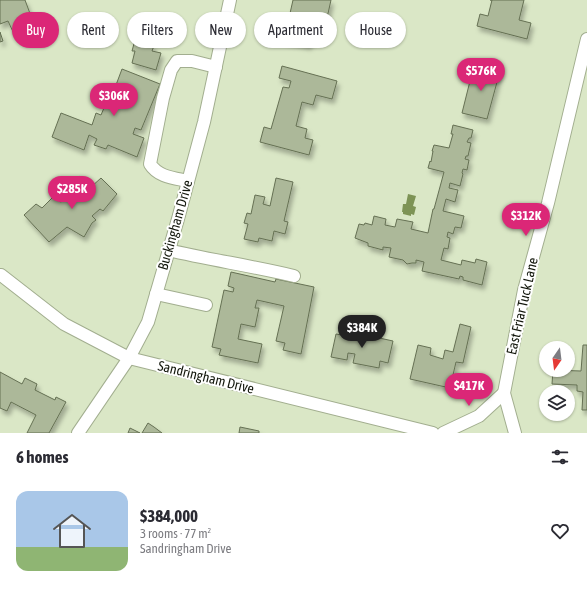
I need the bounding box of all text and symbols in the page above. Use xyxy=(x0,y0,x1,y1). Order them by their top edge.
chip: Buy xyxy=(12,12,59,48)
chip: Rent xyxy=(67,12,119,48)
chip: Filters xyxy=(127,12,187,48)
chip: New xyxy=(195,12,246,48)
chip: Apartment xyxy=(254,12,337,48)
chip: House xyxy=(345,12,406,48)
pin: $576K xyxy=(453,58,509,92)
text: $576K xyxy=(466,63,496,78)
pin: $306K xyxy=(86,83,142,117)
text: $306K xyxy=(99,88,129,103)
pin: $285K xyxy=(44,176,100,210)
street label: Buckingham Drive xyxy=(155,178,195,272)
text: $285K xyxy=(57,181,87,196)
pin: $312K xyxy=(498,203,554,237)
text: $312K xyxy=(511,208,541,223)
street label: East Friar Tuck Lane xyxy=(503,256,541,356)
pin: $384K xyxy=(334,315,390,349)
text: $384K xyxy=(347,320,377,335)
north arrow xyxy=(539,341,575,377)
map controls xyxy=(539,341,575,421)
street label: Sandringham Drive xyxy=(156,357,256,397)
pin: $417K xyxy=(441,373,497,407)
text: $417K xyxy=(454,378,484,393)
button: layers xyxy=(539,385,575,421)
icon: filters xyxy=(549,446,571,468)
text: 6 homes xyxy=(16,447,69,467)
text: $384,000 xyxy=(140,506,198,526)
icon: home xyxy=(48,507,96,555)
icon: heart xyxy=(549,520,571,542)
text: 3 rooms · 77 m² xyxy=(140,526,211,541)
text: Sandringham Drive xyxy=(140,541,231,556)

